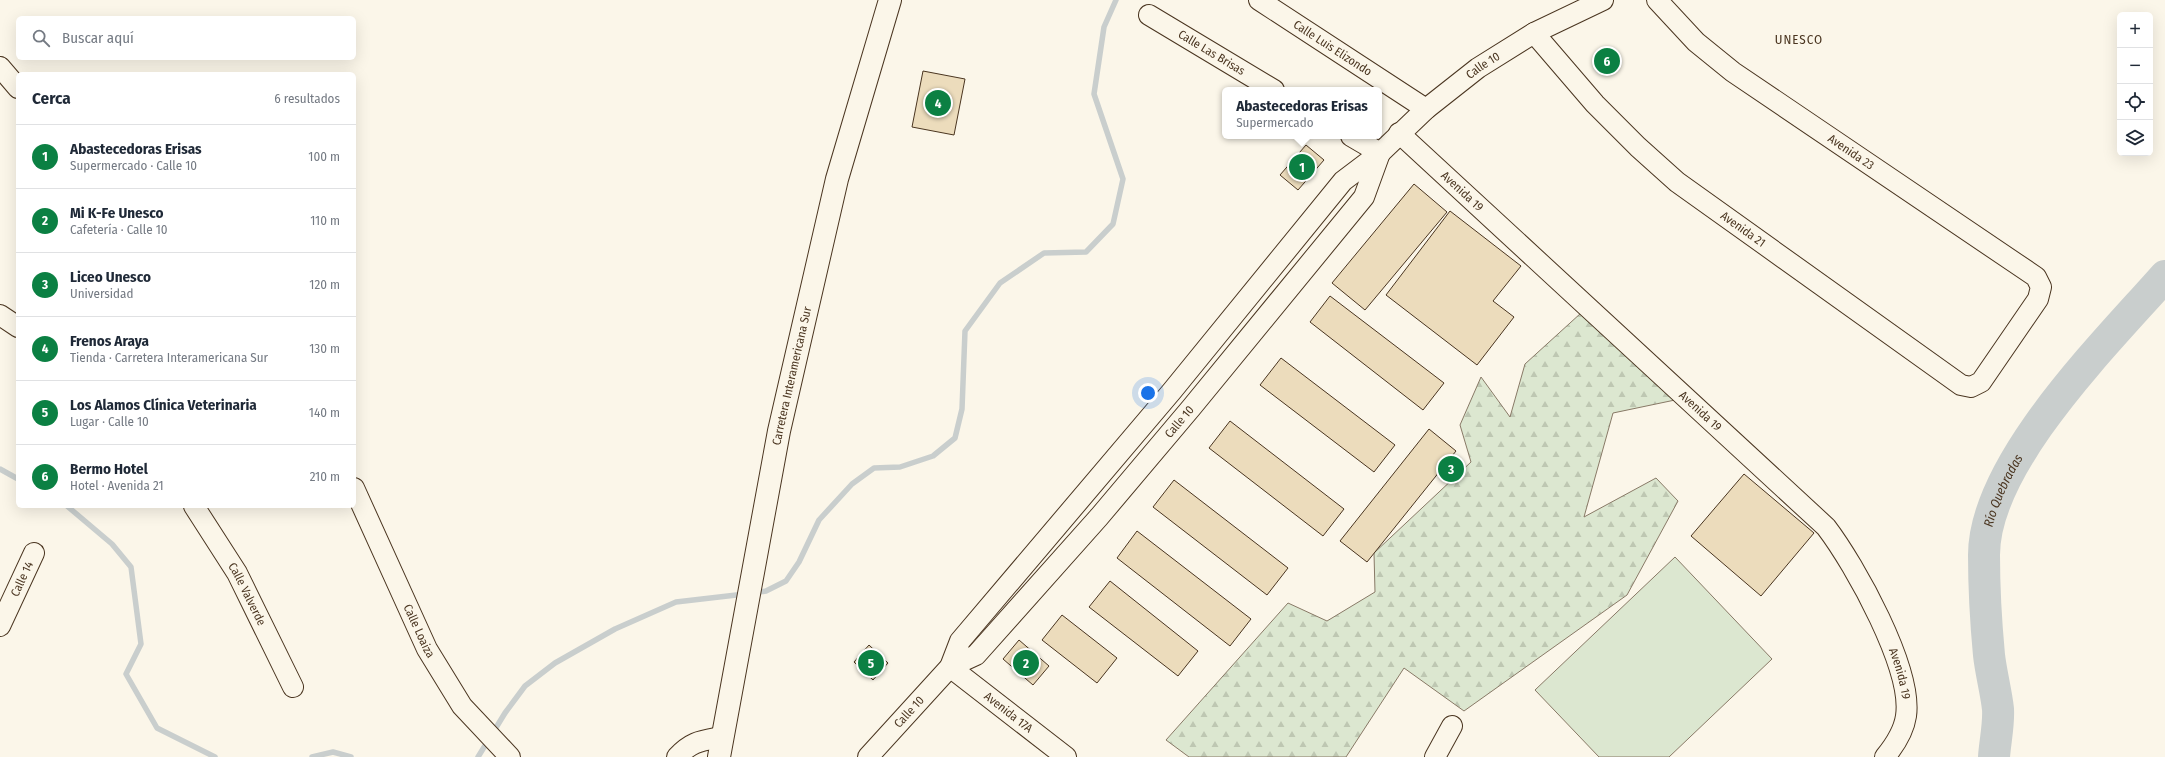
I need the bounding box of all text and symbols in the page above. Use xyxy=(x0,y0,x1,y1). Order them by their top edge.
map controls xyxy=(2117,12,2153,156)
button: + xyxy=(2117,12,2153,48)
search box xyxy=(16,16,356,60)
street label: Calle Luis Elizondo xyxy=(1291,17,1375,79)
icon: search xyxy=(30,27,52,49)
street label: Calle Las Brisas xyxy=(1176,27,1248,78)
text: Buscar aquí xyxy=(62,29,134,47)
district label: UNESCO xyxy=(1775,32,1823,47)
pin: 6 xyxy=(1594,46,1620,76)
button: − xyxy=(2117,48,2153,84)
street label: Calle 10 xyxy=(1463,49,1502,82)
button: locate xyxy=(2117,84,2153,120)
popup xyxy=(1222,87,1382,139)
text: Cerca xyxy=(32,88,71,109)
pin: 4 xyxy=(925,88,951,118)
text: 6 resultados xyxy=(274,91,340,106)
text: Abastecedoras Erisas xyxy=(1236,97,1368,115)
text: Supermercado xyxy=(1236,115,1313,130)
button: layers xyxy=(2117,120,2153,156)
street label: Avenida 23 xyxy=(1825,131,1877,173)
text: Abastecedoras Erisas xyxy=(70,140,202,158)
text: 1 xyxy=(42,149,48,164)
text: 100 m xyxy=(308,149,340,164)
pin: 1 xyxy=(1289,152,1315,182)
text: Supermercado · Calle 10 xyxy=(70,158,197,173)
street label: Avenida 19 xyxy=(1438,168,1486,214)
text: Mi K-Fe Unesco xyxy=(70,204,163,222)
street label: Avenida 21 xyxy=(1718,208,1768,250)
text: 2 xyxy=(42,213,48,228)
text: 110 m xyxy=(310,213,340,228)
text: Cafetería · Calle 10 xyxy=(70,222,167,237)
text: Liceo Unesco xyxy=(70,268,151,286)
text: 3 xyxy=(42,277,48,292)
text: 120 m xyxy=(309,277,340,292)
text: Universidad xyxy=(70,286,133,301)
street label: Carretera Interamericana Sur xyxy=(770,304,815,446)
text: Frenos Araya xyxy=(70,332,149,350)
text: 4 xyxy=(42,341,48,356)
text: 130 m xyxy=(309,341,340,356)
text: Tienda · Carretera Interamericana Sur xyxy=(70,350,268,365)
your location xyxy=(1138,383,1158,403)
street label: Avenida 19 xyxy=(1676,388,1725,434)
text: Los Alamos Clínica Veterinaria xyxy=(70,396,257,414)
street label: Calle 10 xyxy=(1162,403,1197,441)
text: 5 xyxy=(42,405,48,420)
text: 140 m xyxy=(309,405,340,420)
text: Lugar · Calle 10 xyxy=(70,414,149,429)
water label: Río Quebradas xyxy=(1980,451,2025,528)
pin: 3 xyxy=(1438,454,1464,484)
text: Bermo Hotel xyxy=(70,460,148,478)
text: 6 xyxy=(42,469,48,484)
text: 210 m xyxy=(310,469,340,484)
text: Hotel · Avenida 21 xyxy=(70,478,164,493)
street label: Calle 14 xyxy=(8,559,36,599)
street label: Calle Valverde xyxy=(225,560,269,628)
street label: Calle Loaiza xyxy=(401,602,438,660)
street label: Avenida 19 xyxy=(1886,646,1913,700)
pin: 5 xyxy=(858,648,884,678)
pin: 2 xyxy=(1013,648,1039,678)
street label: Avenida 17A xyxy=(981,689,1036,736)
street label: Calle 10 xyxy=(891,693,927,731)

